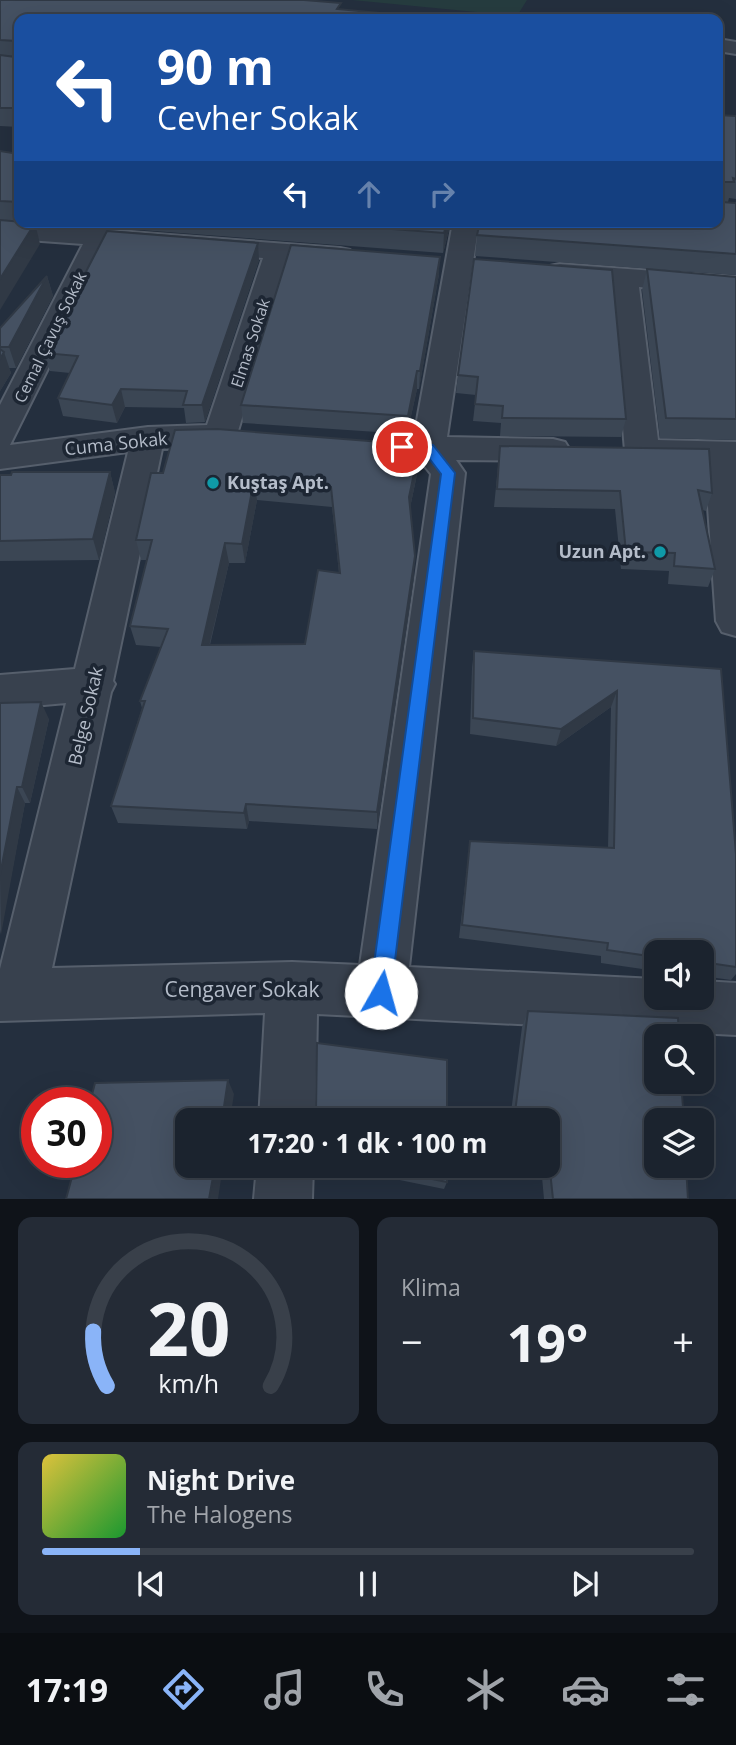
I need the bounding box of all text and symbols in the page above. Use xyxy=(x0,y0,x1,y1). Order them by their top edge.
text: 90 m xyxy=(157,33,274,99)
icon: left xyxy=(42,42,133,133)
text: Cevher Sokak xyxy=(157,96,358,139)
icon: left xyxy=(277,175,315,213)
icon: ahead xyxy=(350,175,388,213)
icon: right xyxy=(423,175,461,213)
street label: Cemal Çavuş Sokak xyxy=(9,267,92,406)
street label: Elmas Sokak xyxy=(225,295,275,390)
pin xyxy=(372,417,432,477)
street label: Cuma Sokak xyxy=(63,426,169,460)
icon: arrive xyxy=(383,428,421,466)
place label: Kuştaş Apt. xyxy=(227,470,329,494)
marker: Kuştaş Apt. xyxy=(205,475,221,491)
place label: Uzun Apt. xyxy=(559,539,646,563)
marker: Uzun Apt. xyxy=(652,544,668,560)
street label: Belge Sokak xyxy=(62,664,108,767)
map controls xyxy=(644,940,714,1178)
button: sound xyxy=(644,940,714,1010)
position arrow xyxy=(344,956,418,1030)
street label: Cengaver Sokak xyxy=(164,975,320,1003)
button: search xyxy=(644,1024,714,1094)
speed limit sign: 30 xyxy=(21,1087,112,1178)
button: layers xyxy=(644,1108,714,1178)
text: 17:20 · 1 dk · 100 m xyxy=(248,1125,487,1161)
text: Klima xyxy=(401,1271,461,1303)
text: 20 xyxy=(147,1279,230,1378)
text: 19° xyxy=(507,1306,588,1377)
text: − xyxy=(401,1315,423,1367)
text: + xyxy=(672,1315,694,1367)
text: km/h xyxy=(158,1366,219,1400)
text: Night Drive xyxy=(147,1462,295,1498)
text: The Halogens xyxy=(147,1498,293,1530)
icon: previous xyxy=(132,1565,170,1603)
icon: pause xyxy=(349,1565,387,1603)
icon: next xyxy=(566,1565,604,1603)
icon: directions xyxy=(159,1665,208,1714)
icon: music xyxy=(260,1665,309,1714)
icon: phone xyxy=(360,1665,409,1714)
icon: climate xyxy=(461,1665,510,1714)
icon: car xyxy=(561,1665,610,1714)
icon: filters xyxy=(661,1665,710,1714)
text: 17:19 xyxy=(26,1668,108,1711)

